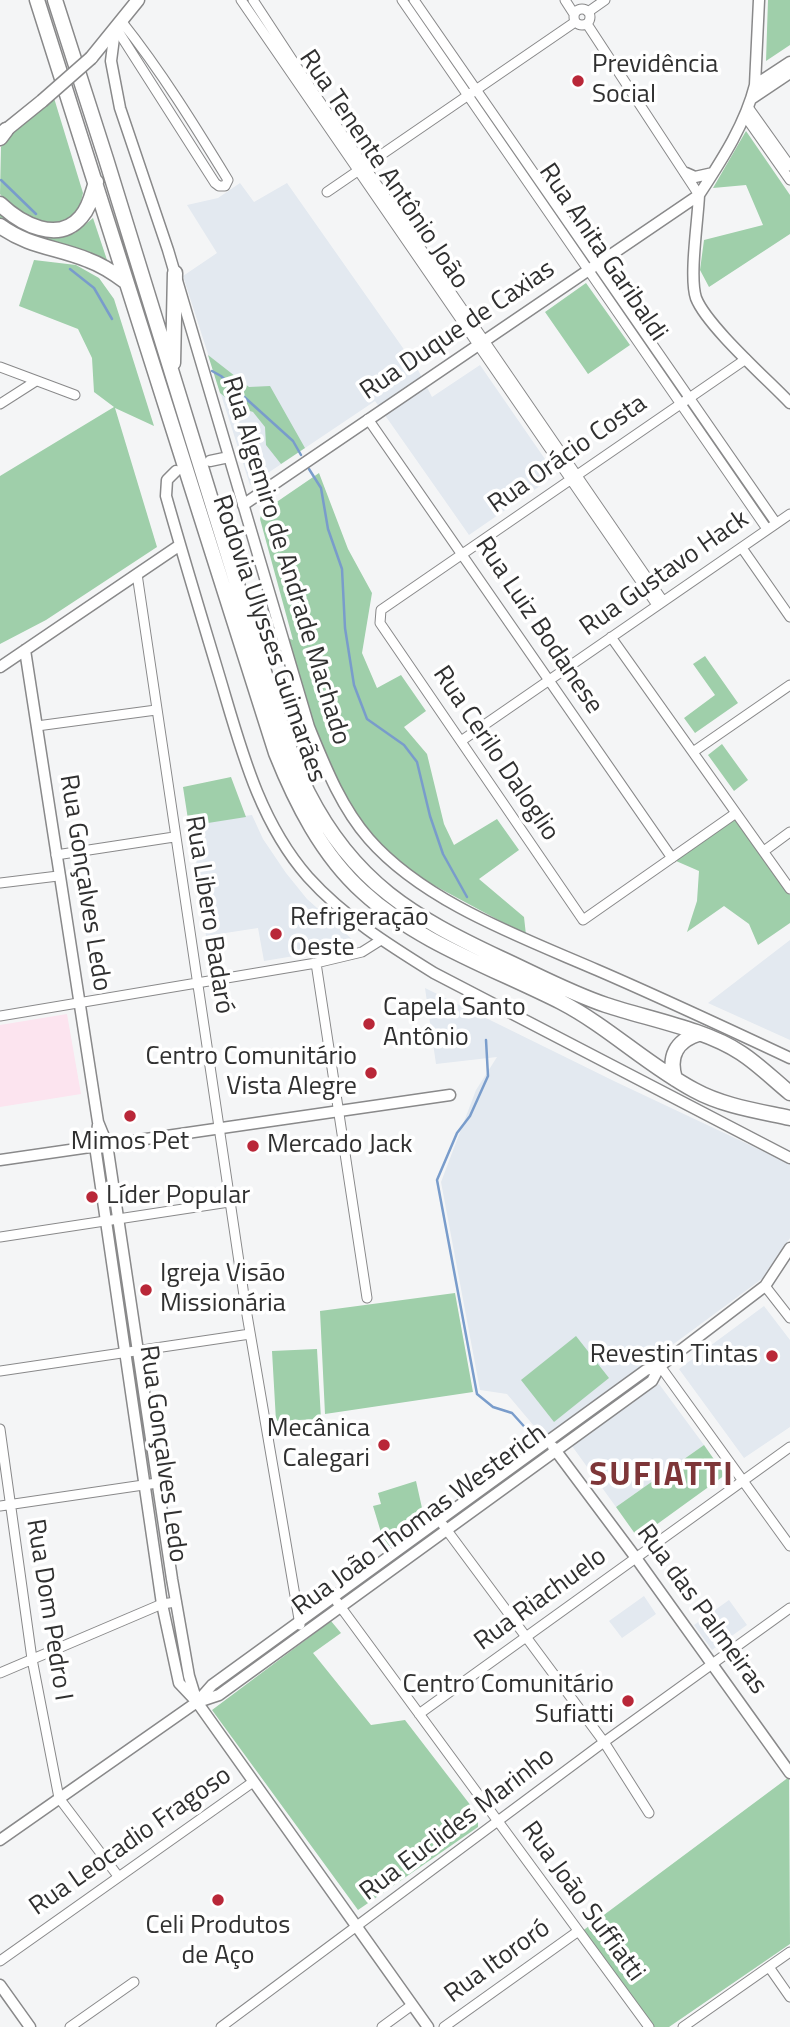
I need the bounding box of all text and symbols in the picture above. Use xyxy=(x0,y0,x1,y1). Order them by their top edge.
street label: Rua Tenente Antônio João xyxy=(291,45,475,295)
place label: Previdência Social xyxy=(592,50,718,112)
marker: Previdência Social xyxy=(570,73,586,89)
street label: Rua Anita Garibaldi xyxy=(531,158,673,348)
street label: Rua Duque de Caxias xyxy=(355,254,561,408)
street label: Rua Algemiro de Andrade Machado xyxy=(214,373,356,749)
street label: Rua Orácio Costa xyxy=(483,389,653,521)
street label: Rodovia Ulysses Guimarães xyxy=(204,491,332,787)
street label: Rua Gustavo Hack xyxy=(575,504,755,644)
street label: Rua Luiz Bodanese xyxy=(467,532,609,720)
street label: Rua Cerilo Daloglio xyxy=(425,661,565,847)
street label: Rua Gonçalves Ledo xyxy=(51,773,117,993)
street label: Rua Libero Badaró xyxy=(177,814,239,1016)
place label: Refrigeração Oeste xyxy=(290,903,429,964)
marker: Refrigeração Oeste xyxy=(268,926,284,942)
place label: Capela Santo Antônio xyxy=(383,993,526,1054)
marker: Capela Santo Antônio xyxy=(361,1016,377,1032)
place label: Centro Comunitário Vista Alegre xyxy=(145,1042,357,1104)
marker: Centro Comunitário Vista Alegre xyxy=(363,1065,379,1081)
marker: Mimos Pet xyxy=(122,1108,138,1124)
place label: Mimos Pet xyxy=(71,1127,189,1159)
place label: Mercado Jack xyxy=(267,1130,412,1162)
marker: Mercado Jack xyxy=(245,1138,261,1154)
place label: Líder Popular xyxy=(106,1181,250,1213)
marker: Líder Popular xyxy=(84,1189,100,1205)
place label: Igreja Visão Missionária xyxy=(160,1259,286,1320)
marker: Igreja Visão Missionária xyxy=(138,1282,154,1298)
place label: Revestin Tintas xyxy=(590,1340,758,1372)
street label: Rua Gonçalves Ledo xyxy=(131,1344,193,1564)
marker: Revestin Tintas xyxy=(764,1348,780,1364)
place label: Mecânica Calegari xyxy=(267,1414,370,1476)
street label: Rua João Thomas Westerich xyxy=(287,1418,553,1624)
marker: Mecânica Calegari xyxy=(376,1437,392,1453)
district label: SUFIATTI xyxy=(590,1457,734,1497)
street label: Rua Dom Pedro I xyxy=(18,1517,78,1703)
street label: Rua das Palmeiras xyxy=(629,1519,773,1701)
street label: Rua Riachuelo xyxy=(469,1542,613,1658)
place label: Centro Comunitário Sufiatti xyxy=(402,1670,614,1732)
marker: Centro Comunitário Sufiatti xyxy=(620,1693,636,1709)
street label: Rua Euclides Marinho xyxy=(355,1742,561,1908)
street label: Rua Leocadio Fragoso xyxy=(24,1761,238,1923)
street label: Rua João Suffiatti xyxy=(514,1816,650,1988)
marker: Celi Produtos de Aço xyxy=(210,1892,226,1908)
place label: Celi Produtos de Aço xyxy=(146,1911,290,1972)
street label: Rua Itororó xyxy=(439,1913,557,2011)

